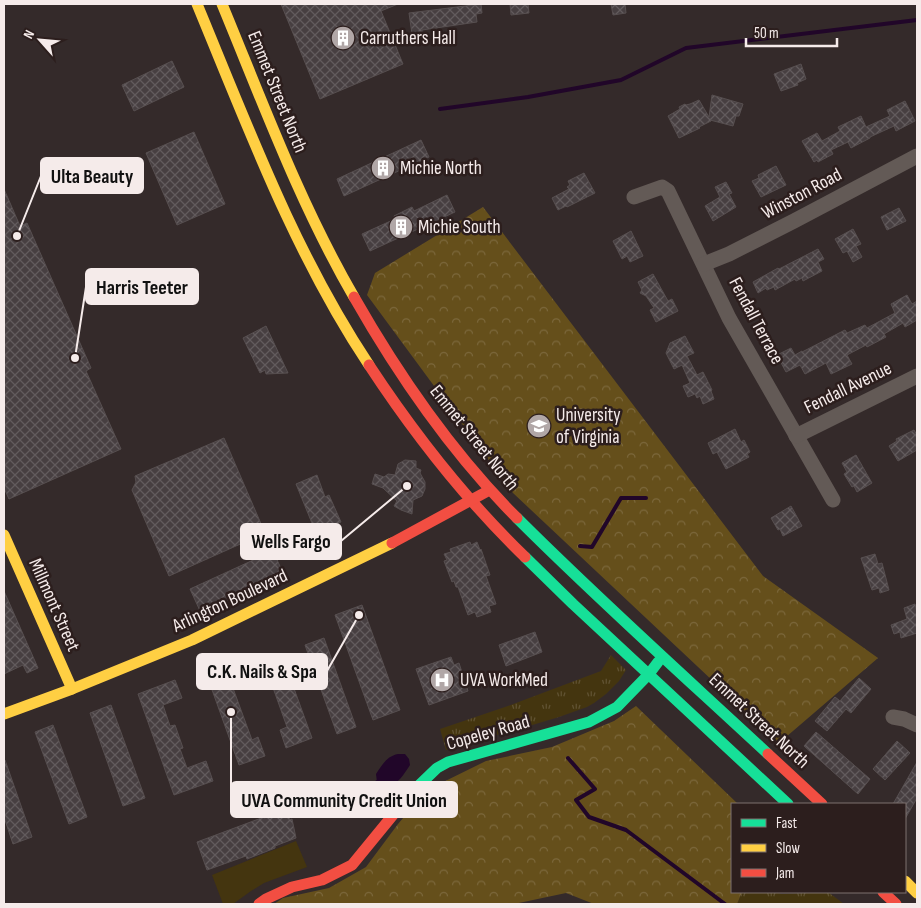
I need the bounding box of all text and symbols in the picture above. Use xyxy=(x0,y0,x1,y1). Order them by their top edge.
north arrow xyxy=(15,15,65,65)
scale bar xyxy=(746,15,837,47)
text: 50 m xyxy=(754,24,779,43)
building icon: Carruthers Hall xyxy=(330,25,356,51)
text: N xyxy=(20,27,38,42)
place label: Carruthers Hall xyxy=(360,27,456,50)
street label: Emmet Street North xyxy=(242,28,312,156)
building icon: Michie North xyxy=(370,155,396,181)
place label: Michie North xyxy=(400,157,482,180)
callout: Ulta Beauty xyxy=(41,158,143,193)
street label: Winston Road xyxy=(758,163,846,225)
text: Ulta Beauty xyxy=(51,165,134,189)
building icon: Michie South xyxy=(388,214,414,240)
place label: Michie South xyxy=(418,216,501,239)
callout: Harris Teeter xyxy=(86,269,198,304)
street label: Fendall Terrace xyxy=(723,274,789,368)
text: Harris Teeter xyxy=(96,276,188,300)
street label: Fendall Avenue xyxy=(800,357,896,419)
street label: Emmet Street North xyxy=(424,381,524,495)
place label: University of Virginia xyxy=(556,404,621,449)
school or university icon: University of Virginia xyxy=(526,413,552,439)
callout: Wells Fargo xyxy=(241,524,341,559)
text: Wells Fargo xyxy=(251,530,331,554)
street label: Millmont Street xyxy=(23,555,85,655)
street label: Arlington Boulevard xyxy=(168,564,291,638)
callout: C.K. Nails & Spa xyxy=(197,654,327,689)
text: C.K. Nails & Spa xyxy=(207,660,317,684)
hospital icon: UVA WorkMed xyxy=(429,667,455,693)
place label: UVA WorkMed xyxy=(460,669,548,692)
street label: Emmet Street North xyxy=(704,669,814,773)
street label: Copeley Road xyxy=(444,710,532,756)
callout: UVA Community Credit Union xyxy=(231,782,457,817)
text: UVA Community Credit Union xyxy=(241,789,447,813)
legend xyxy=(731,803,906,893)
text: Fast xyxy=(776,814,798,833)
text: Slow xyxy=(776,839,800,858)
text: Jam xyxy=(775,864,794,883)

